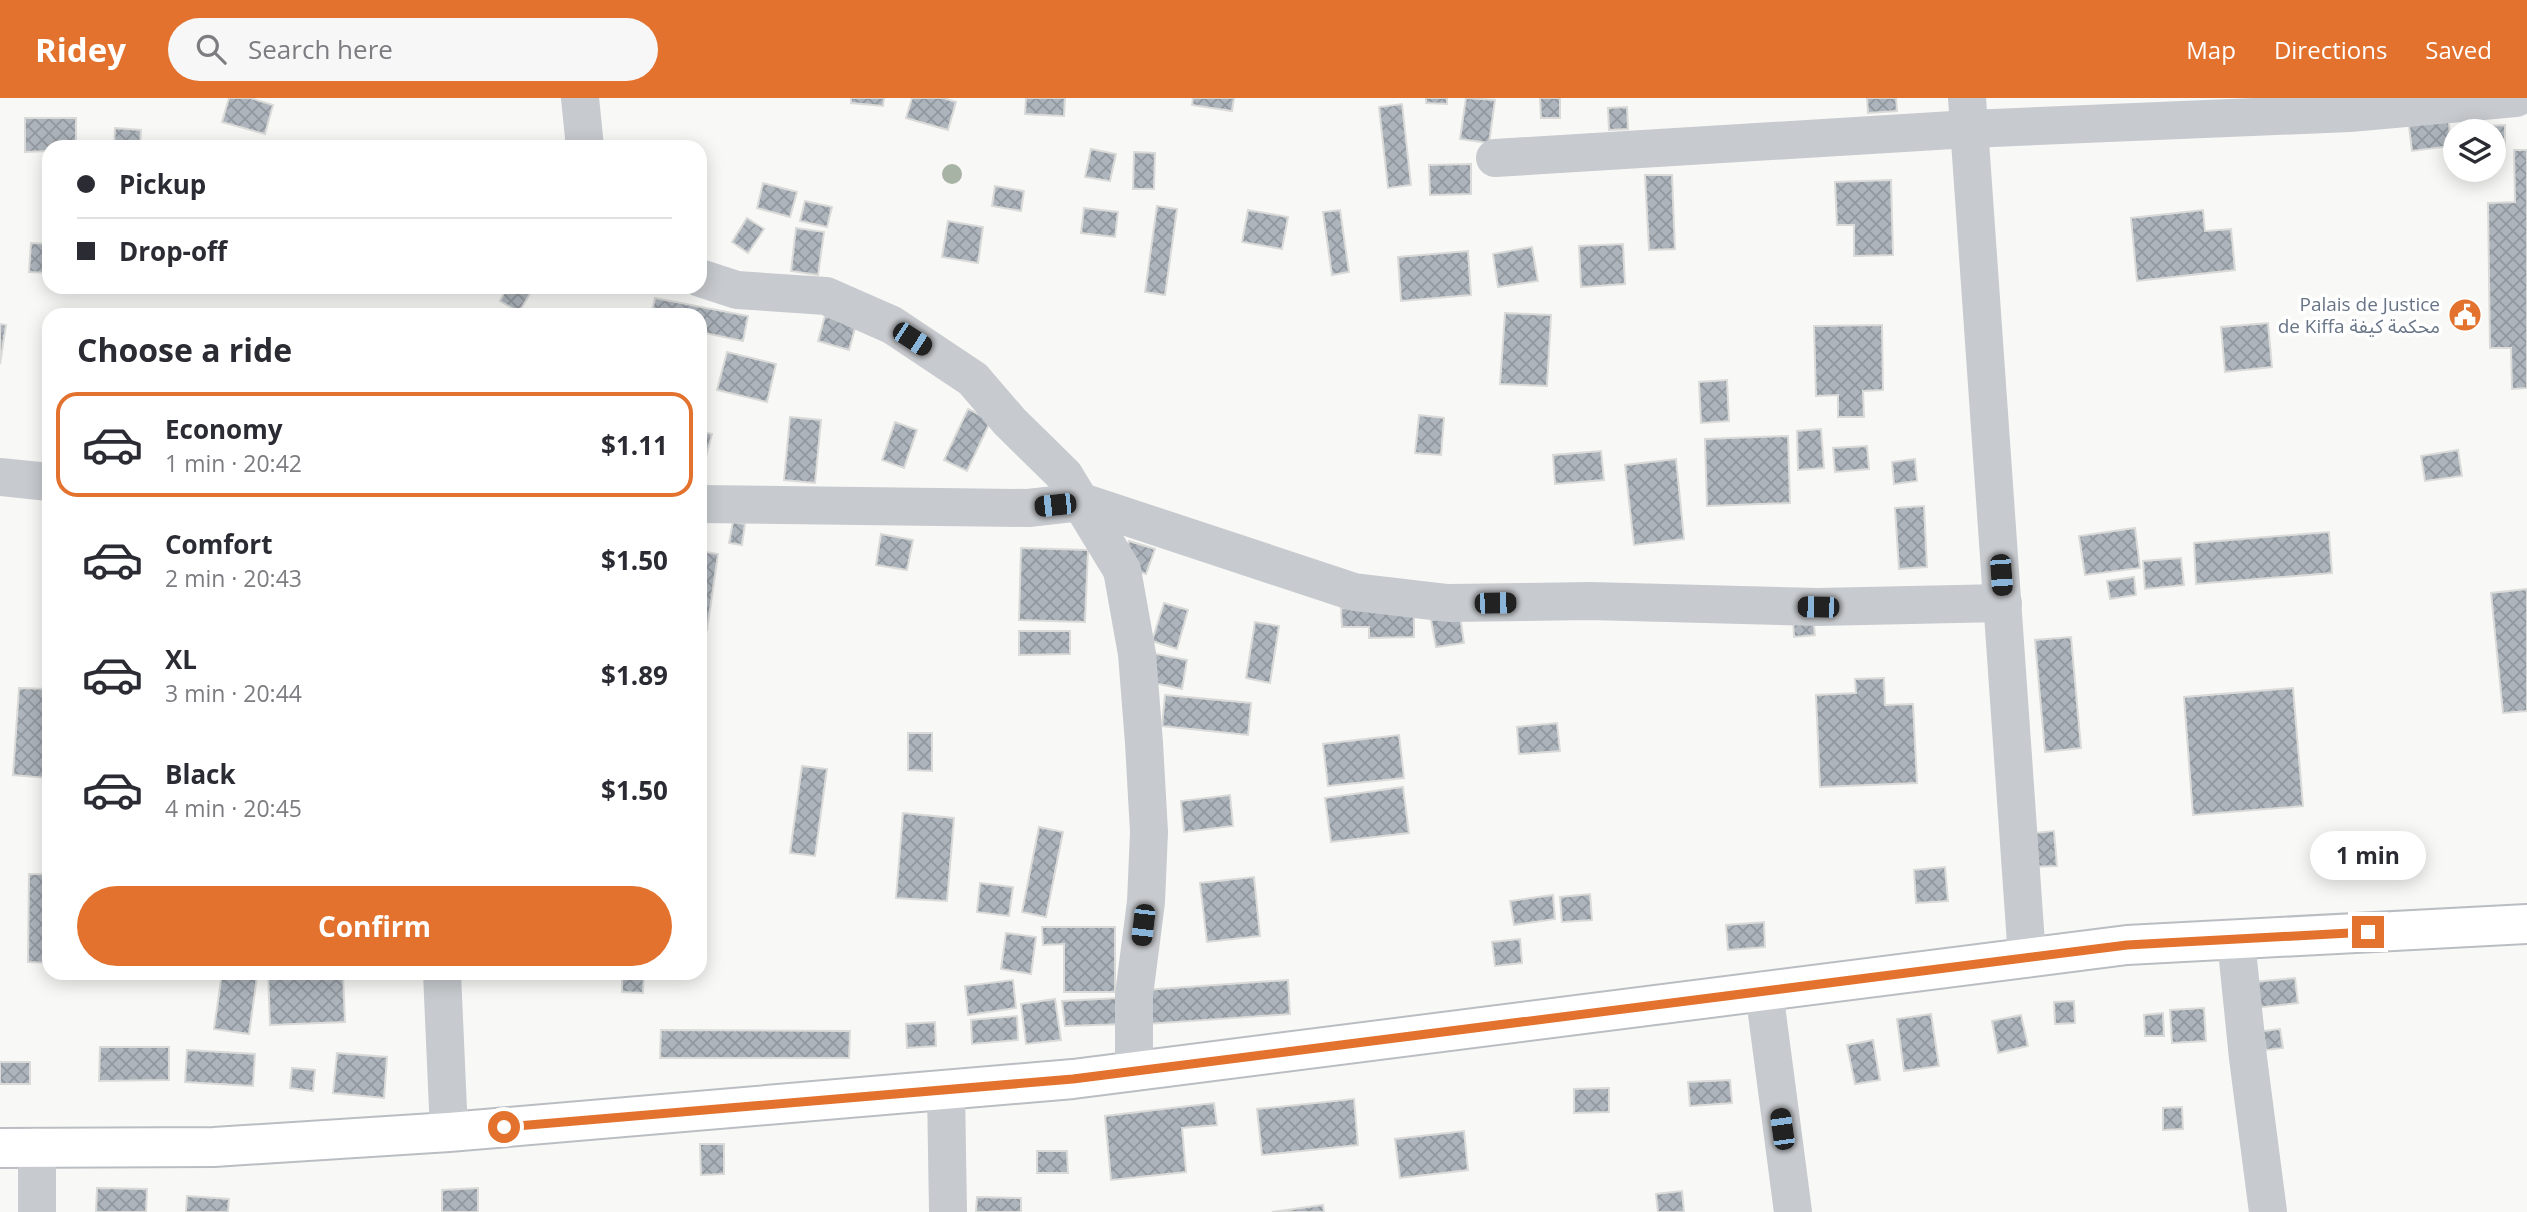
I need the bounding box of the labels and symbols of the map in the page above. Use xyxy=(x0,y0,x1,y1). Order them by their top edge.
place label: Palais de Justice de Kiffa محكمة كيفة xyxy=(2278,291,2440,339)
public building icon: Palais de Justice de Kiffa محكمة كيفة xyxy=(2446,296,2484,334)
car xyxy=(889,319,936,359)
car xyxy=(1034,492,1077,518)
car xyxy=(1990,553,2013,597)
car xyxy=(1474,592,1517,614)
car xyxy=(1797,596,1840,618)
callout: 1 min xyxy=(2310,830,2426,880)
car xyxy=(1131,903,1156,947)
route end xyxy=(2352,916,2384,948)
car xyxy=(1769,1107,1796,1151)
route start xyxy=(488,1111,520,1143)

